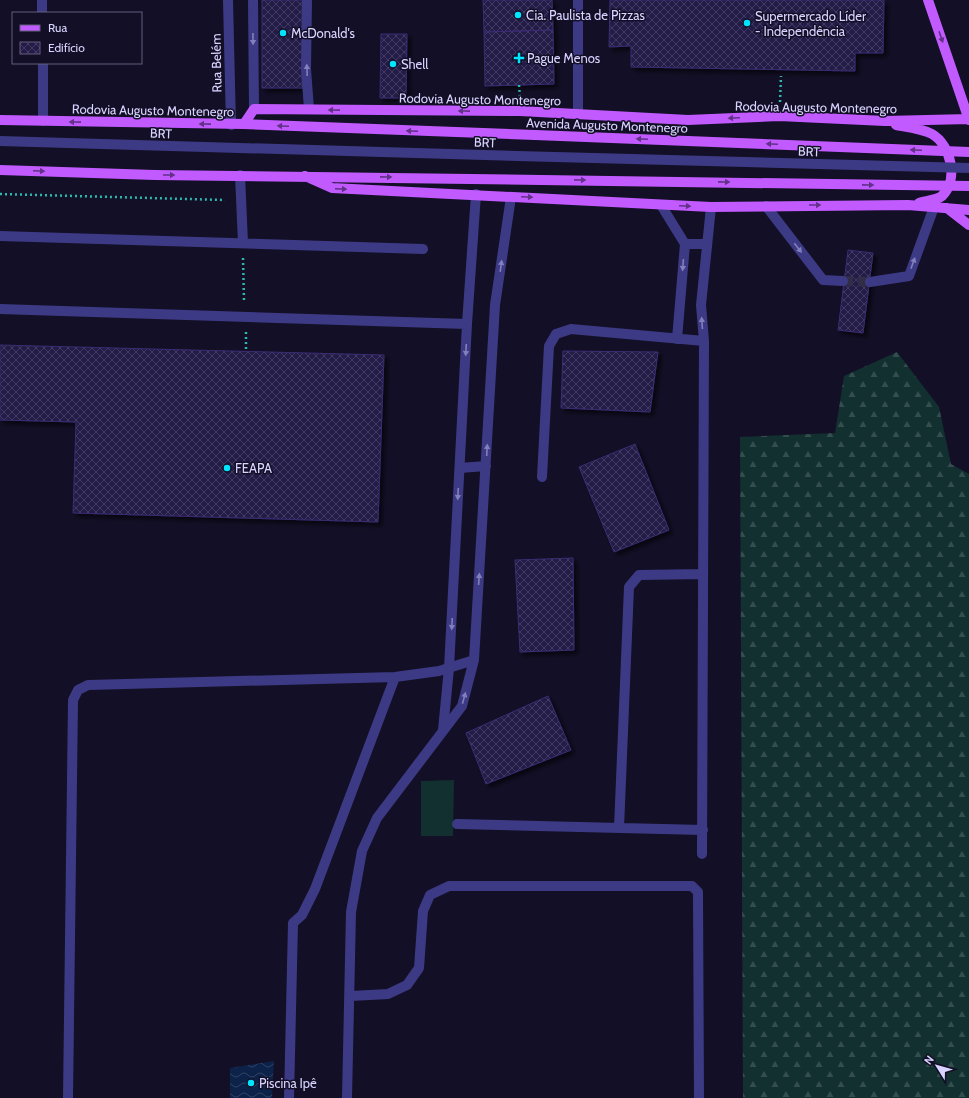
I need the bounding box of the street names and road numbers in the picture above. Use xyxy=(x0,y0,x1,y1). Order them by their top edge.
street label: Rua Belém xyxy=(207,33,225,93)
street label: Rodovia Augusto Montenegro xyxy=(399,90,561,108)
street label: Rodovia Augusto Montenegro xyxy=(735,98,897,116)
street label: Rodovia Augusto Montenegro xyxy=(72,101,234,119)
street label: Avenida Augusto Montenegro xyxy=(526,114,688,136)
street label: BRT xyxy=(150,125,173,141)
street label: BRT xyxy=(474,134,497,150)
street label: BRT xyxy=(798,143,821,159)

